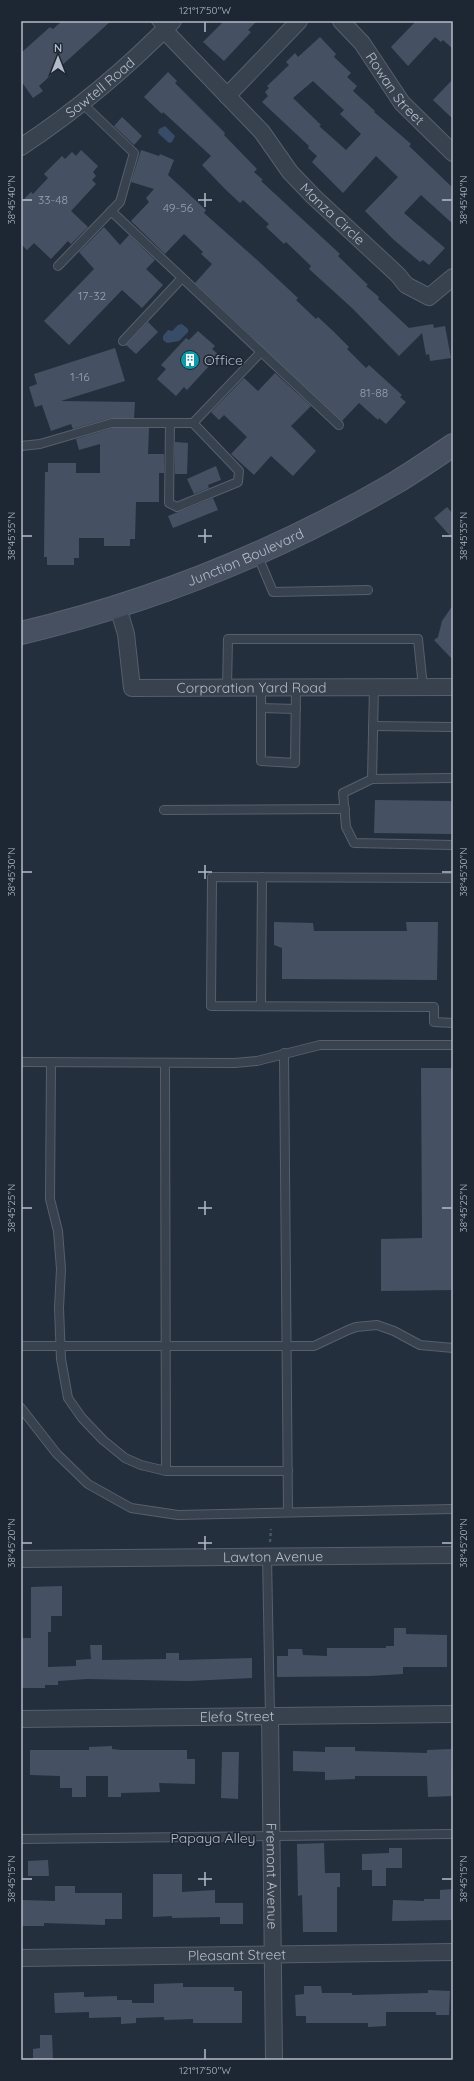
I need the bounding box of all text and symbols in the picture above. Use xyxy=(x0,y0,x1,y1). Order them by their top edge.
text: 121°17'50"W xyxy=(179,4,231,17)
north arrow xyxy=(38,38,78,78)
text: N xyxy=(54,41,62,55)
street label: Rowan Street xyxy=(362,49,428,129)
street label: Sawtell Road xyxy=(62,53,139,122)
text: 38°45'40"N xyxy=(5,175,18,225)
text: 38°45'40"N xyxy=(457,175,470,225)
street label: Manza Circle xyxy=(296,179,369,249)
house number: 33-48 xyxy=(38,192,68,207)
house number: 49-56 xyxy=(163,200,194,215)
house number: 17-32 xyxy=(78,288,106,303)
building icon: Office xyxy=(179,349,201,371)
place label: Office xyxy=(204,351,243,369)
house number: 1-16 xyxy=(70,369,90,384)
house number: 81-88 xyxy=(360,385,388,400)
text: 38°45'35"N xyxy=(5,512,18,560)
text: 38°45'35"N xyxy=(457,512,470,560)
street label: Junction Boulevard xyxy=(184,524,307,590)
street label: Corporation Yard Road xyxy=(177,678,326,697)
text: 38°45'30"N xyxy=(5,848,18,897)
text: 38°45'30"N xyxy=(457,848,470,897)
text: 38°45'25"N xyxy=(5,1184,18,1232)
text: 38°45'25"N xyxy=(457,1184,470,1232)
text: 38°45'20"N xyxy=(5,1518,18,1568)
text: 38°45'20"N xyxy=(457,1518,470,1568)
street label: Lawton Avenue xyxy=(223,1547,323,1566)
street label: Elefa Street xyxy=(200,1707,275,1726)
street label: Fremont Avenue xyxy=(262,1823,281,1930)
street label: Papaya Alley xyxy=(170,1829,256,1847)
text: 38°45'15"N xyxy=(5,1856,18,1902)
text: 38°45'15"N xyxy=(457,1856,470,1902)
street label: Pleasant Street xyxy=(188,1945,286,1965)
text: 121°17'50"W xyxy=(179,2064,231,2077)

